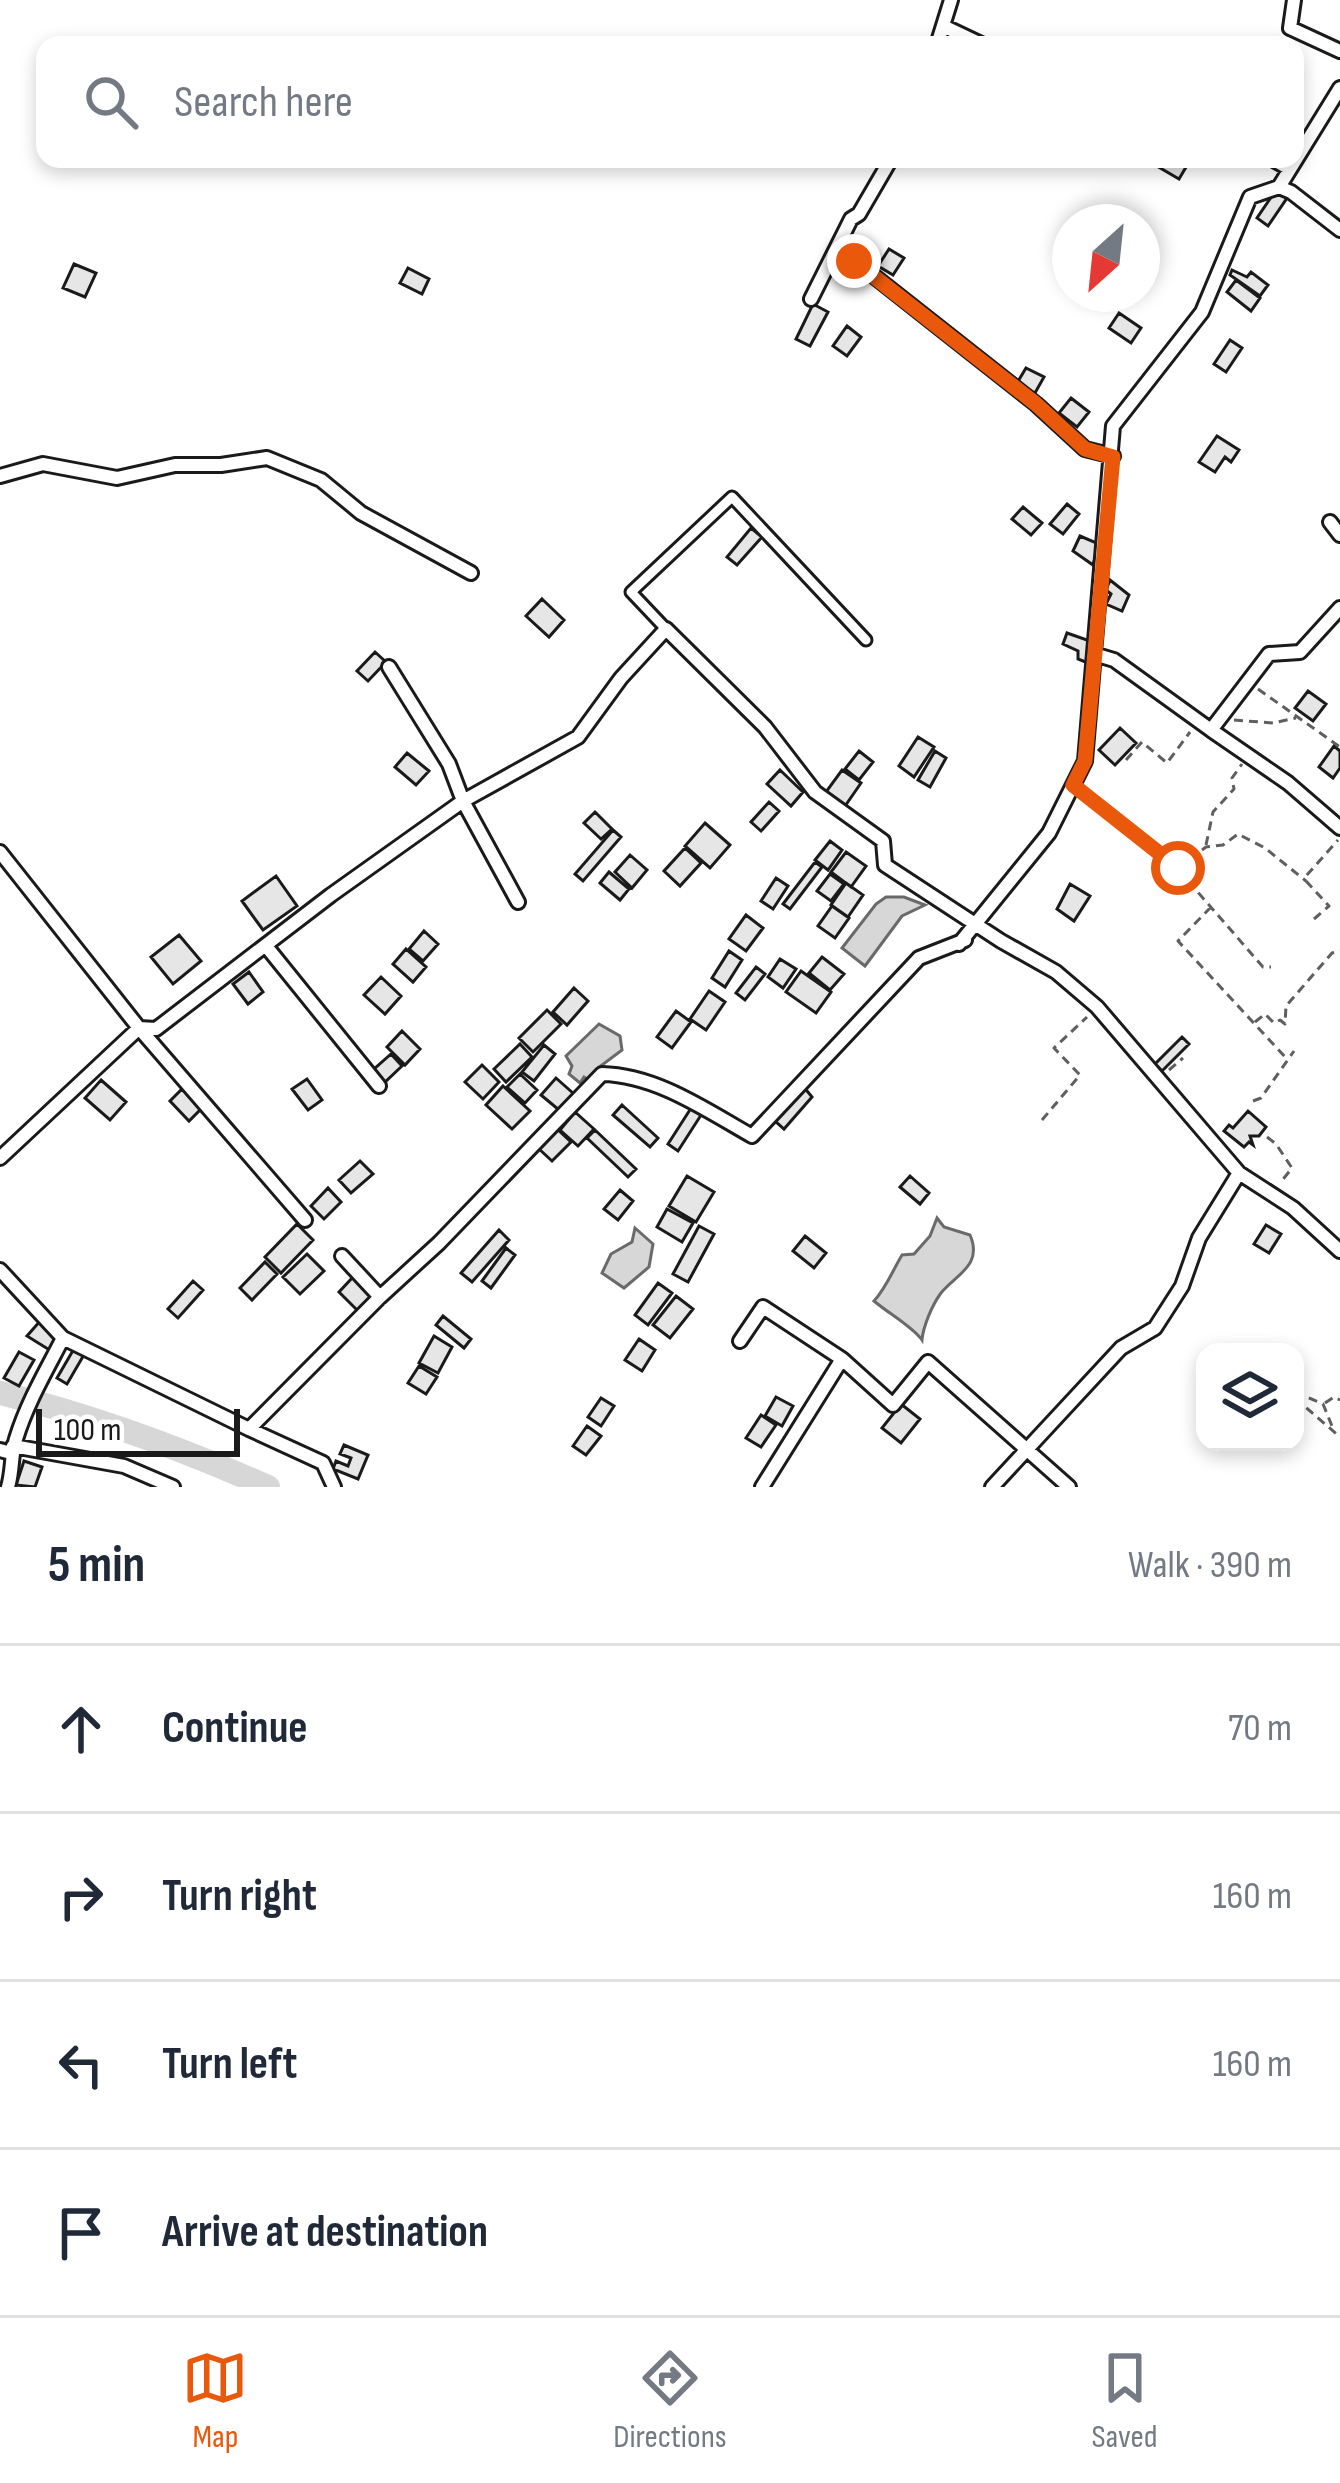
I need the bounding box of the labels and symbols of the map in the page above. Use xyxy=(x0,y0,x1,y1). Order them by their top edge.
north arrow xyxy=(1052,204,1160,312)
route end xyxy=(827,234,881,288)
route start xyxy=(1151,841,1205,895)
scale bar xyxy=(36,1403,240,1456)

